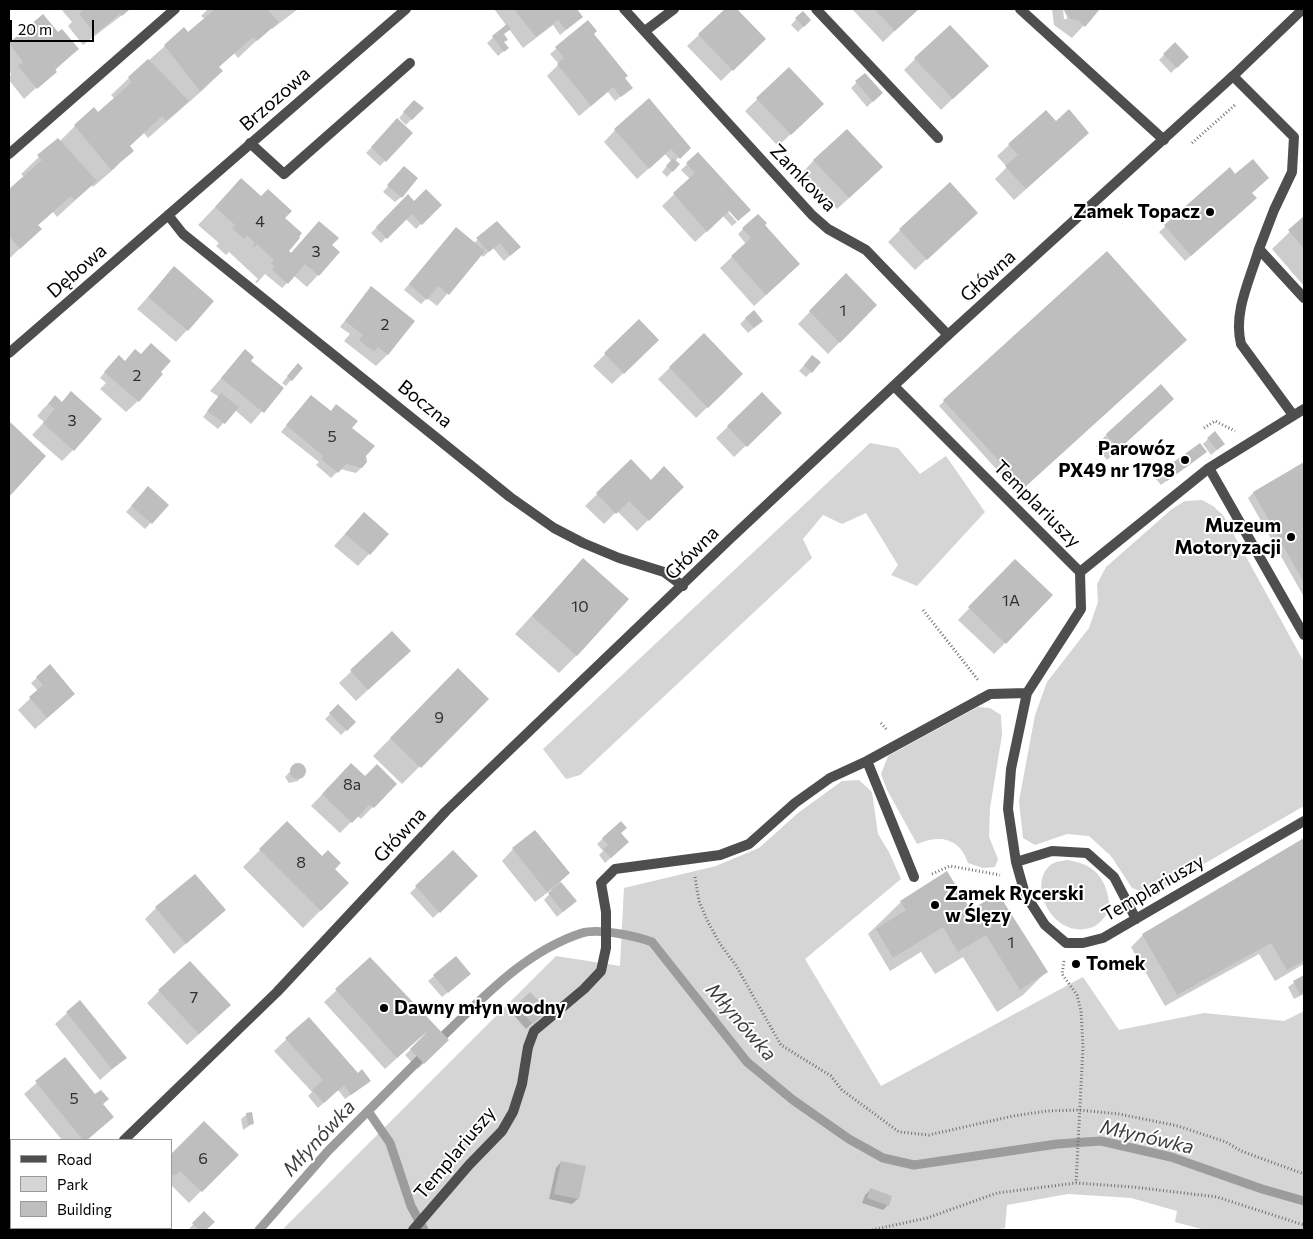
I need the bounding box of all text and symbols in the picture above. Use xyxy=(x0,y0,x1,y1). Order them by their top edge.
scale bar xyxy=(12,10,96,42)
text: 20 m xyxy=(18,20,52,38)
street label: Brzozowa xyxy=(235,62,315,136)
street label: Zamkowa xyxy=(765,139,841,217)
place label: Zamek Topacz xyxy=(1073,201,1200,223)
marker: Zamek Topacz xyxy=(1204,206,1216,218)
house number: 4 xyxy=(255,212,265,232)
street label: Dębowa xyxy=(43,239,111,303)
house number: 3 xyxy=(311,242,321,262)
street label: Główna xyxy=(956,245,1020,307)
house number: 1 xyxy=(840,301,846,321)
house number: 2 xyxy=(381,315,389,335)
house number: 2 xyxy=(133,366,141,386)
street label: Boczna xyxy=(393,375,457,433)
house number: 3 xyxy=(67,411,77,431)
house number: 5 xyxy=(327,427,337,447)
place label: Parowóz PX49 nr 1798 xyxy=(1058,438,1175,482)
marker: Parowóz PX49 nr 1798 xyxy=(1179,454,1191,466)
street label: Templariuszy xyxy=(989,456,1085,552)
place label: Muzeum Motoryzacji xyxy=(1174,515,1281,559)
street label: Główna xyxy=(660,521,724,585)
marker: Muzeum Motoryzacji xyxy=(1285,531,1297,543)
house number: 1A xyxy=(1002,591,1020,611)
house number: 10 xyxy=(571,597,589,617)
house number: 9 xyxy=(434,708,444,728)
house number: 8a xyxy=(343,775,361,795)
street label: Główna xyxy=(369,803,431,867)
street label: Templariuszy xyxy=(1098,850,1208,926)
house number: 8 xyxy=(296,853,306,873)
place label: Zamek Rycerski w Ślęzy xyxy=(945,883,1084,927)
marker: Zamek Rycerski w Ślęzy xyxy=(929,899,941,911)
house number: 1 xyxy=(1008,933,1014,953)
place label: Tomek xyxy=(1086,953,1146,975)
marker: Tomek xyxy=(1070,958,1082,970)
water label: Młynówka xyxy=(701,978,781,1066)
house number: 7 xyxy=(190,988,198,1008)
place label: Dawny młyn wodny xyxy=(394,997,566,1019)
marker: Dawny młyn wodny xyxy=(378,1002,390,1014)
house number: 5 xyxy=(69,1089,79,1109)
water label: Młynówka xyxy=(278,1095,360,1181)
street label: Templariuszy xyxy=(410,1102,500,1204)
water label: Młynówka xyxy=(1098,1115,1196,1159)
legend xyxy=(10,1139,172,1229)
house number: 6 xyxy=(198,1149,208,1169)
text: Road xyxy=(57,1150,92,1168)
text: Park xyxy=(57,1175,88,1193)
text: Building xyxy=(57,1200,112,1218)

